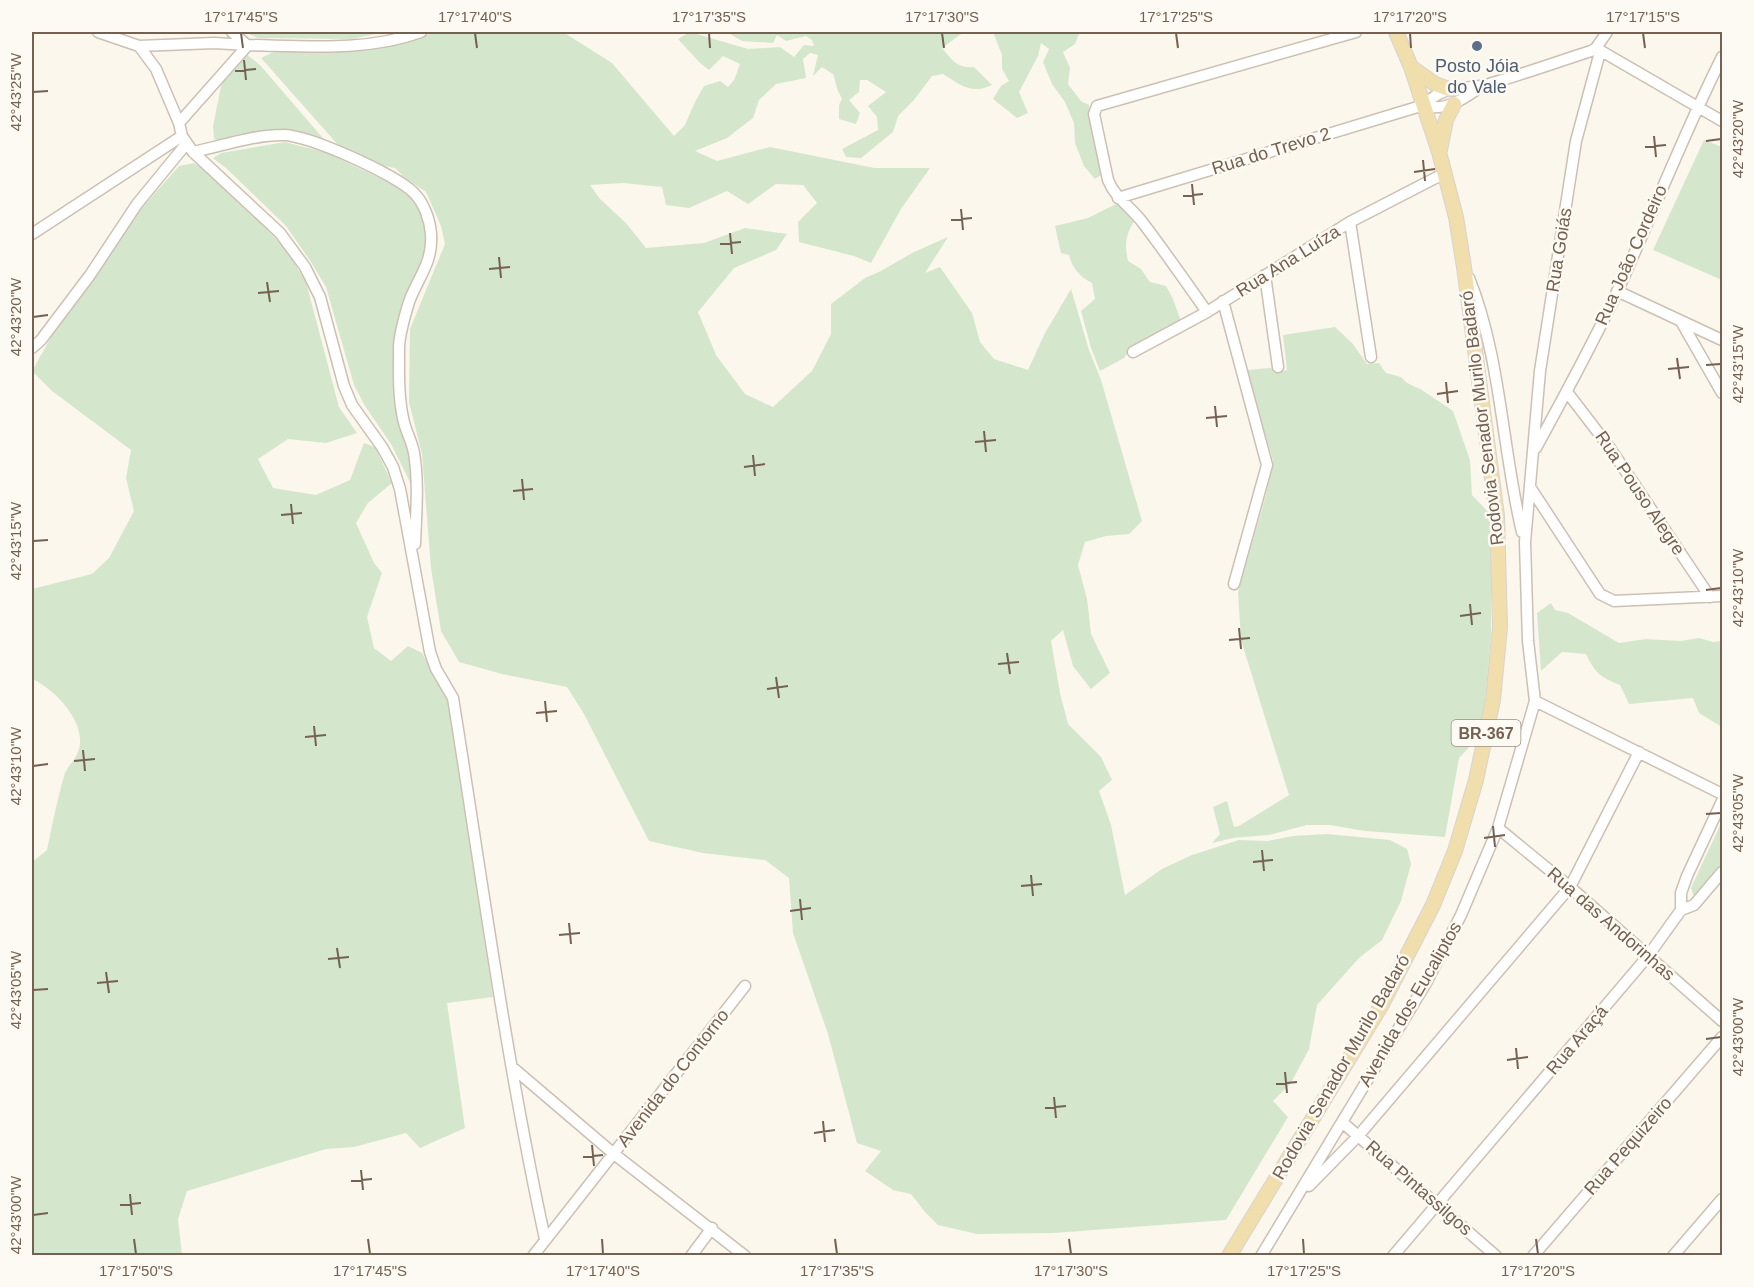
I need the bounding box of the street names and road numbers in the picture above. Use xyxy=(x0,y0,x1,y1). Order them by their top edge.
street label: Rua do Trevo 2 xyxy=(1209,123,1333,179)
street label: Rua João Cordeiro xyxy=(1591,182,1671,328)
street label: Rua Goiás xyxy=(1542,206,1576,294)
street label: Rua Ana Luíza xyxy=(1233,221,1344,301)
street label: Rodovia Senador Murilo Badaró xyxy=(1456,290,1508,546)
street label: Rua Pouso Alegre xyxy=(1591,427,1689,559)
road number: BR-367 xyxy=(1452,720,1520,746)
street label: Rua das Andorinhas xyxy=(1543,863,1679,985)
street label: Avenida dos Eucaliptos xyxy=(1355,918,1465,1090)
street label: Rodovia Senador Murilo Badaró xyxy=(1268,951,1414,1183)
street label: Rua Araçá xyxy=(1542,1001,1612,1079)
street label: Avenida do Contorno xyxy=(613,1005,733,1151)
street label: Rua Pequizeiro xyxy=(1580,1093,1676,1199)
street label: Rua Pintassilgos xyxy=(1362,1136,1476,1240)

